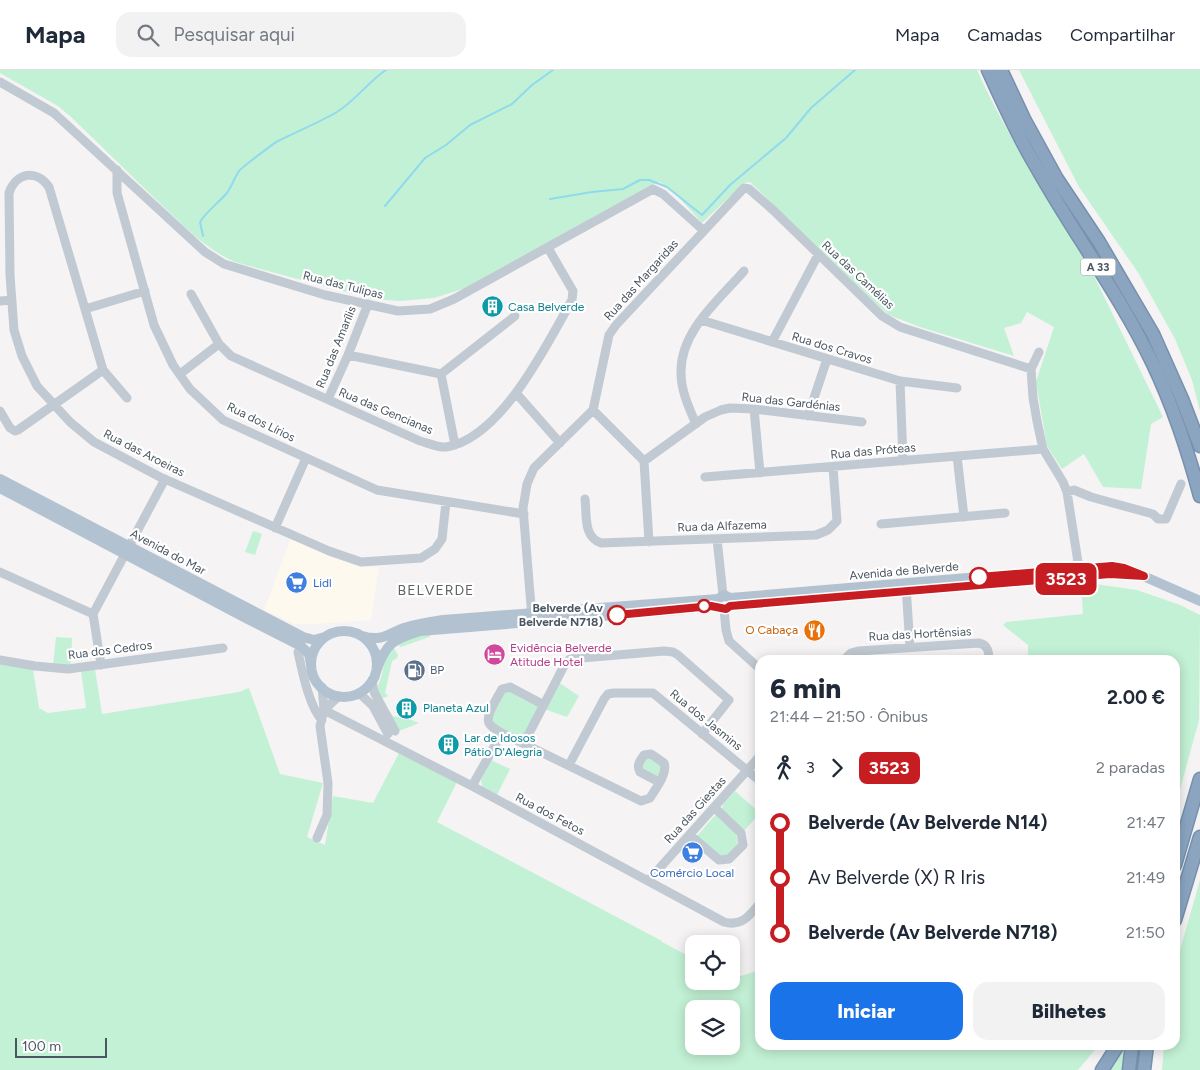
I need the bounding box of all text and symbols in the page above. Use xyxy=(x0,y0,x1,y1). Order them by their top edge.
search box xyxy=(116,12,466,57)
text: Mapa xyxy=(25,20,86,49)
icon: search xyxy=(134,21,162,49)
text: Pesquisar aqui xyxy=(174,23,295,46)
text: Mapa xyxy=(895,24,939,46)
text: Camadas xyxy=(967,24,1042,46)
text: Compartilhar xyxy=(1070,24,1175,46)
street label: Rua das Margaridas xyxy=(601,236,681,323)
street label: Rua das Camélias xyxy=(819,238,897,312)
road number: A 33 xyxy=(1080,258,1116,276)
street label: Rua das Tulipas xyxy=(302,268,385,302)
building icon: Casa Belverde xyxy=(480,295,504,319)
place label: Casa Belverde xyxy=(508,300,585,314)
street label: Rua das Amarílis xyxy=(313,304,359,390)
street label: Rua dos Cravos xyxy=(790,329,874,367)
street label: Rua das Gencianas xyxy=(337,385,436,437)
street label: Rua das Gardénias xyxy=(741,390,841,414)
street label: Rua dos Lírios xyxy=(225,399,298,445)
street label: Rua das Aroeiras xyxy=(101,427,187,480)
street label: Rua das Próteas xyxy=(830,440,917,462)
street label: Rua da Alfazema xyxy=(677,517,767,535)
street label: Avenida do Mar xyxy=(128,526,208,578)
street label: Avenida de Belverde xyxy=(849,559,960,583)
line badge: 3523 xyxy=(1031,563,1101,595)
unlabelled marker xyxy=(969,567,989,587)
text: 3523 xyxy=(1046,568,1086,590)
supermarket icon: Lidl xyxy=(285,571,309,595)
place label: Lidl xyxy=(313,576,332,590)
district label: BELVERDE xyxy=(398,582,474,599)
unlabelled marker xyxy=(697,599,711,613)
place label: Belverde (Av Belverde N718) xyxy=(519,601,603,629)
marker: Belverde (Av Belverde N718) xyxy=(607,605,627,625)
restaurant icon: O Cabaça xyxy=(802,618,826,642)
place label: O Cabaça xyxy=(745,623,798,637)
street label: Rua das Hortênsias xyxy=(868,624,972,644)
street label: Rua dos Cedros xyxy=(67,638,153,662)
place label: Evidência Belverde Atitude Hotel xyxy=(510,641,612,669)
hotel icon: Evidência Belverde Atitude Hotel xyxy=(482,643,506,667)
fuel station icon: BP xyxy=(402,658,426,682)
place label: BP xyxy=(430,663,444,677)
text: 6 min xyxy=(770,671,841,705)
text: 2.00 € xyxy=(1107,686,1165,709)
street label: Rua dos Jasmins xyxy=(667,687,745,754)
building icon: Planeta Azul xyxy=(395,696,419,720)
place label: Planeta Azul xyxy=(423,701,489,715)
text: 21:44 – 21:50 · Ônibus xyxy=(770,707,928,726)
place label: Lar de Idosos Pátio D'Alegria xyxy=(464,731,542,759)
building icon: Lar de Idosos Pátio D'Alegria xyxy=(436,733,460,757)
icon: walk xyxy=(770,754,798,782)
icon: forward xyxy=(823,754,851,782)
text: 3523 xyxy=(869,757,910,779)
text: 3 xyxy=(806,758,815,777)
text: 2 paradas xyxy=(1096,758,1165,777)
street label: Rua das Giestas xyxy=(661,773,729,846)
street label: Rua dos Fetos xyxy=(513,790,587,838)
text: Belverde (Av Belverde N14) xyxy=(808,811,1047,834)
text: 21:47 xyxy=(1127,813,1165,832)
supermarket icon: Comércio Local xyxy=(680,840,704,864)
place label: Comércio Local xyxy=(650,866,734,880)
text: Av Belverde (X) R Iris xyxy=(808,866,985,889)
text: 21:49 xyxy=(1126,868,1165,887)
text: Belverde (Av Belverde N718) xyxy=(808,921,1058,944)
text: 21:50 xyxy=(1126,923,1165,942)
map controls xyxy=(685,935,740,1055)
button: locate xyxy=(685,935,740,990)
button: Iniciar xyxy=(770,982,963,1040)
button: Bilhetes xyxy=(973,982,1165,1040)
button: layers xyxy=(685,1000,740,1055)
scale bar xyxy=(15,1035,108,1058)
text: 100 m xyxy=(22,1038,61,1055)

